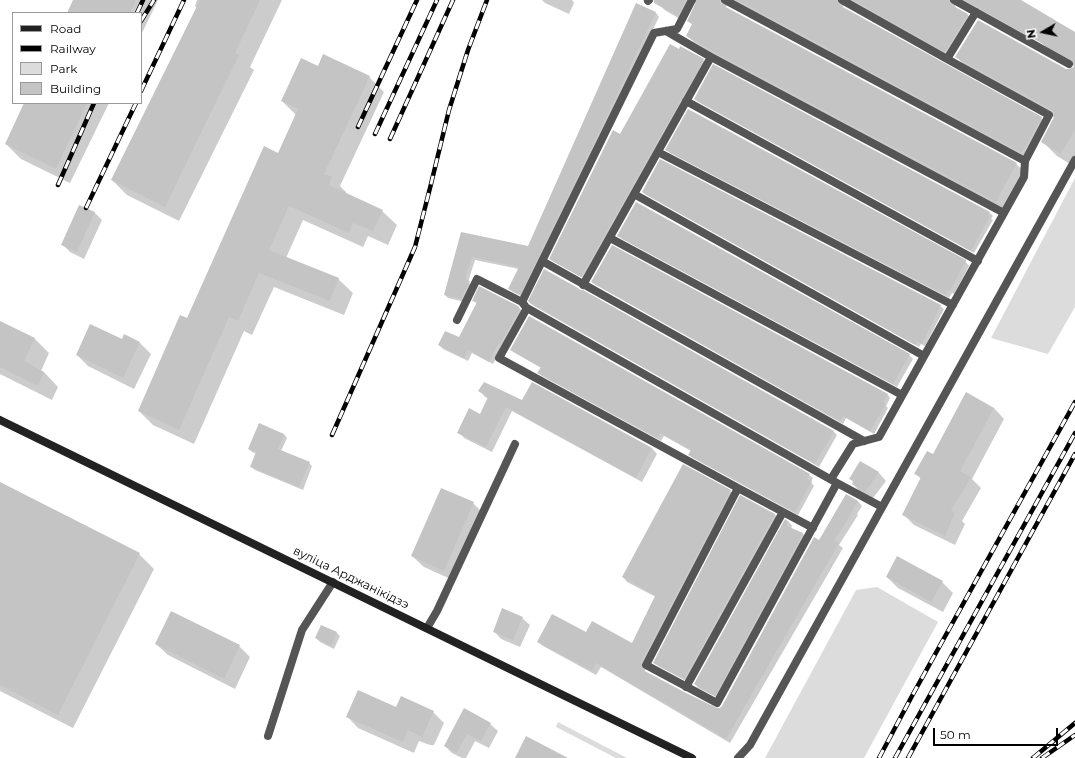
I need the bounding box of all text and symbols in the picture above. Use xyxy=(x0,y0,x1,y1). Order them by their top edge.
legend xyxy=(12,12,142,104)
north arrow xyxy=(1023,12,1063,52)
text: Road xyxy=(50,21,81,36)
text: N xyxy=(1024,28,1039,39)
text: Railway xyxy=(50,41,96,56)
text: Park xyxy=(50,61,77,76)
text: Building xyxy=(50,81,101,96)
street label: вуліца Арджанікідзэ xyxy=(291,544,411,612)
scale bar xyxy=(935,720,1060,746)
text: 50 m xyxy=(940,727,971,742)

